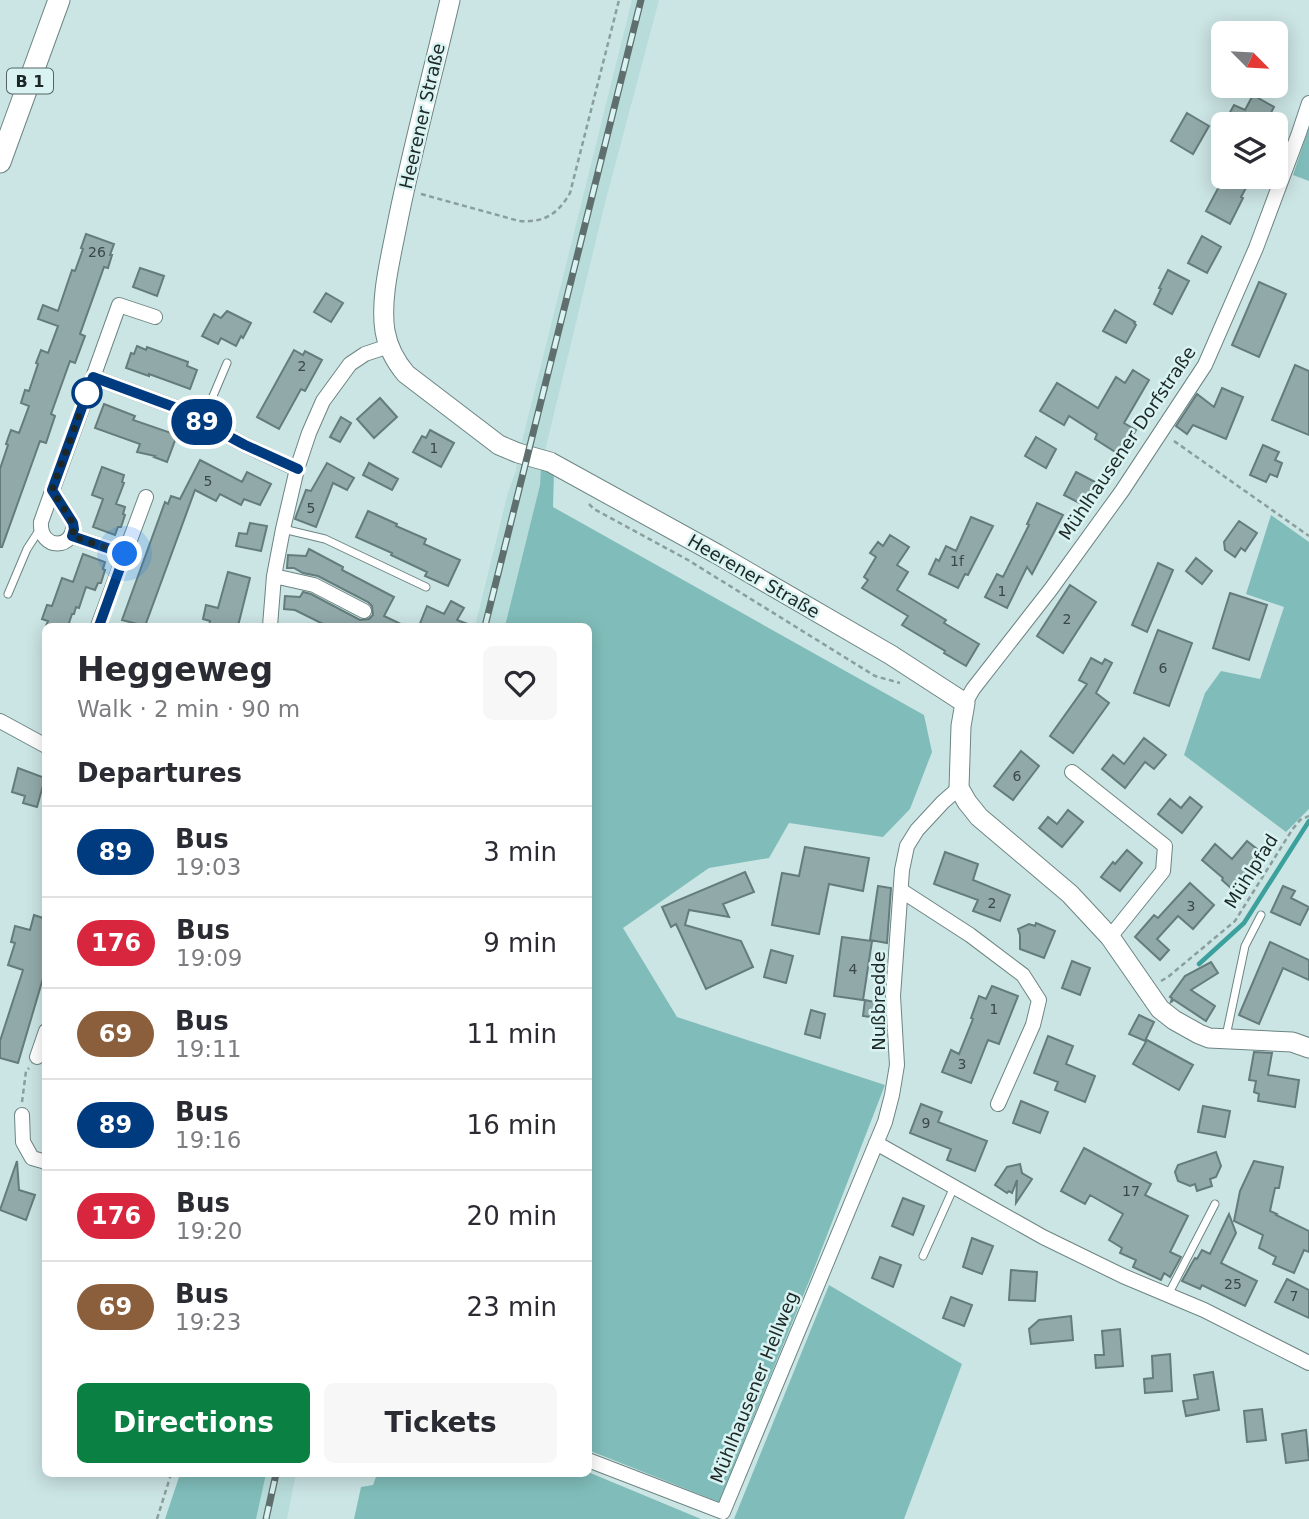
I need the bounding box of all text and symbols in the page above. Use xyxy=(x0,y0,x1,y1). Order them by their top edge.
north arrow xyxy=(1211,21,1288,98)
map controls xyxy=(1211,21,1288,189)
street label: Heerener Straße xyxy=(395,41,449,191)
road number: B 1 xyxy=(7,68,53,94)
button: layers xyxy=(1211,112,1288,189)
house number: 26 xyxy=(88,244,106,260)
street label: Mühlhausener Dorfstraße xyxy=(1054,342,1200,544)
house number: 2 xyxy=(298,358,306,374)
unlabelled marker xyxy=(72,378,102,408)
line badge: 89 xyxy=(170,399,234,445)
text: 89 xyxy=(185,408,219,436)
house number: 1 xyxy=(430,440,438,456)
house number: 5 xyxy=(204,473,212,489)
house number: 5 xyxy=(307,500,315,516)
street label: Heerener Straße xyxy=(684,530,824,622)
your location xyxy=(107,536,142,571)
house number: 1f xyxy=(950,553,965,569)
house number: 1 xyxy=(998,583,1006,599)
house number: 2 xyxy=(1063,611,1071,627)
button: heart xyxy=(483,646,557,720)
text: Heggeweg xyxy=(77,650,273,689)
house number: 6 xyxy=(1159,660,1168,676)
text: Walk · 2 min · 90 m xyxy=(77,696,300,722)
text: Departures xyxy=(77,758,242,788)
house number: 6 xyxy=(1013,768,1022,784)
text: Bus xyxy=(175,824,229,854)
street label: Mühlpfad xyxy=(1220,830,1282,912)
text: 3 min xyxy=(483,837,557,867)
text: 89 xyxy=(99,838,132,866)
text: 19:03 xyxy=(175,854,241,880)
house number: 2 xyxy=(988,895,996,911)
house number: 3 xyxy=(1187,898,1195,914)
text: Bus xyxy=(176,915,230,945)
text: 9 min xyxy=(483,928,557,958)
text: 176 xyxy=(91,929,141,957)
text: 19:09 xyxy=(176,945,242,971)
street label: Nußbredde xyxy=(868,951,889,1051)
house number: 4 xyxy=(849,961,858,977)
house number: 1 xyxy=(990,1001,998,1017)
text: Bus xyxy=(175,1006,229,1036)
text: 11 min xyxy=(467,1019,557,1049)
text: 69 xyxy=(99,1020,132,1048)
text: 19:11 xyxy=(175,1036,241,1062)
house number: 3 xyxy=(958,1056,966,1072)
text: Bus xyxy=(175,1097,229,1127)
text: 16 min xyxy=(467,1110,557,1140)
text: 89 xyxy=(99,1111,132,1139)
house number: 9 xyxy=(922,1115,930,1131)
text: 19:16 xyxy=(175,1127,241,1153)
house number: 17 xyxy=(1122,1183,1140,1199)
text: Bus xyxy=(176,1188,230,1218)
text: 20 min xyxy=(467,1201,557,1231)
text: 176 xyxy=(91,1202,141,1230)
text: 19:20 xyxy=(176,1218,242,1244)
house number: 25 xyxy=(1224,1276,1242,1292)
text: Bus xyxy=(175,1279,229,1309)
street label: Mühlhausener Hellweg xyxy=(706,1288,802,1486)
house number: 7 xyxy=(1290,1288,1298,1304)
text: 23 min xyxy=(467,1292,557,1322)
text: 69 xyxy=(99,1293,132,1321)
text: 19:23 xyxy=(175,1309,241,1335)
button: Directions xyxy=(77,1383,310,1463)
button: Tickets xyxy=(324,1383,557,1463)

